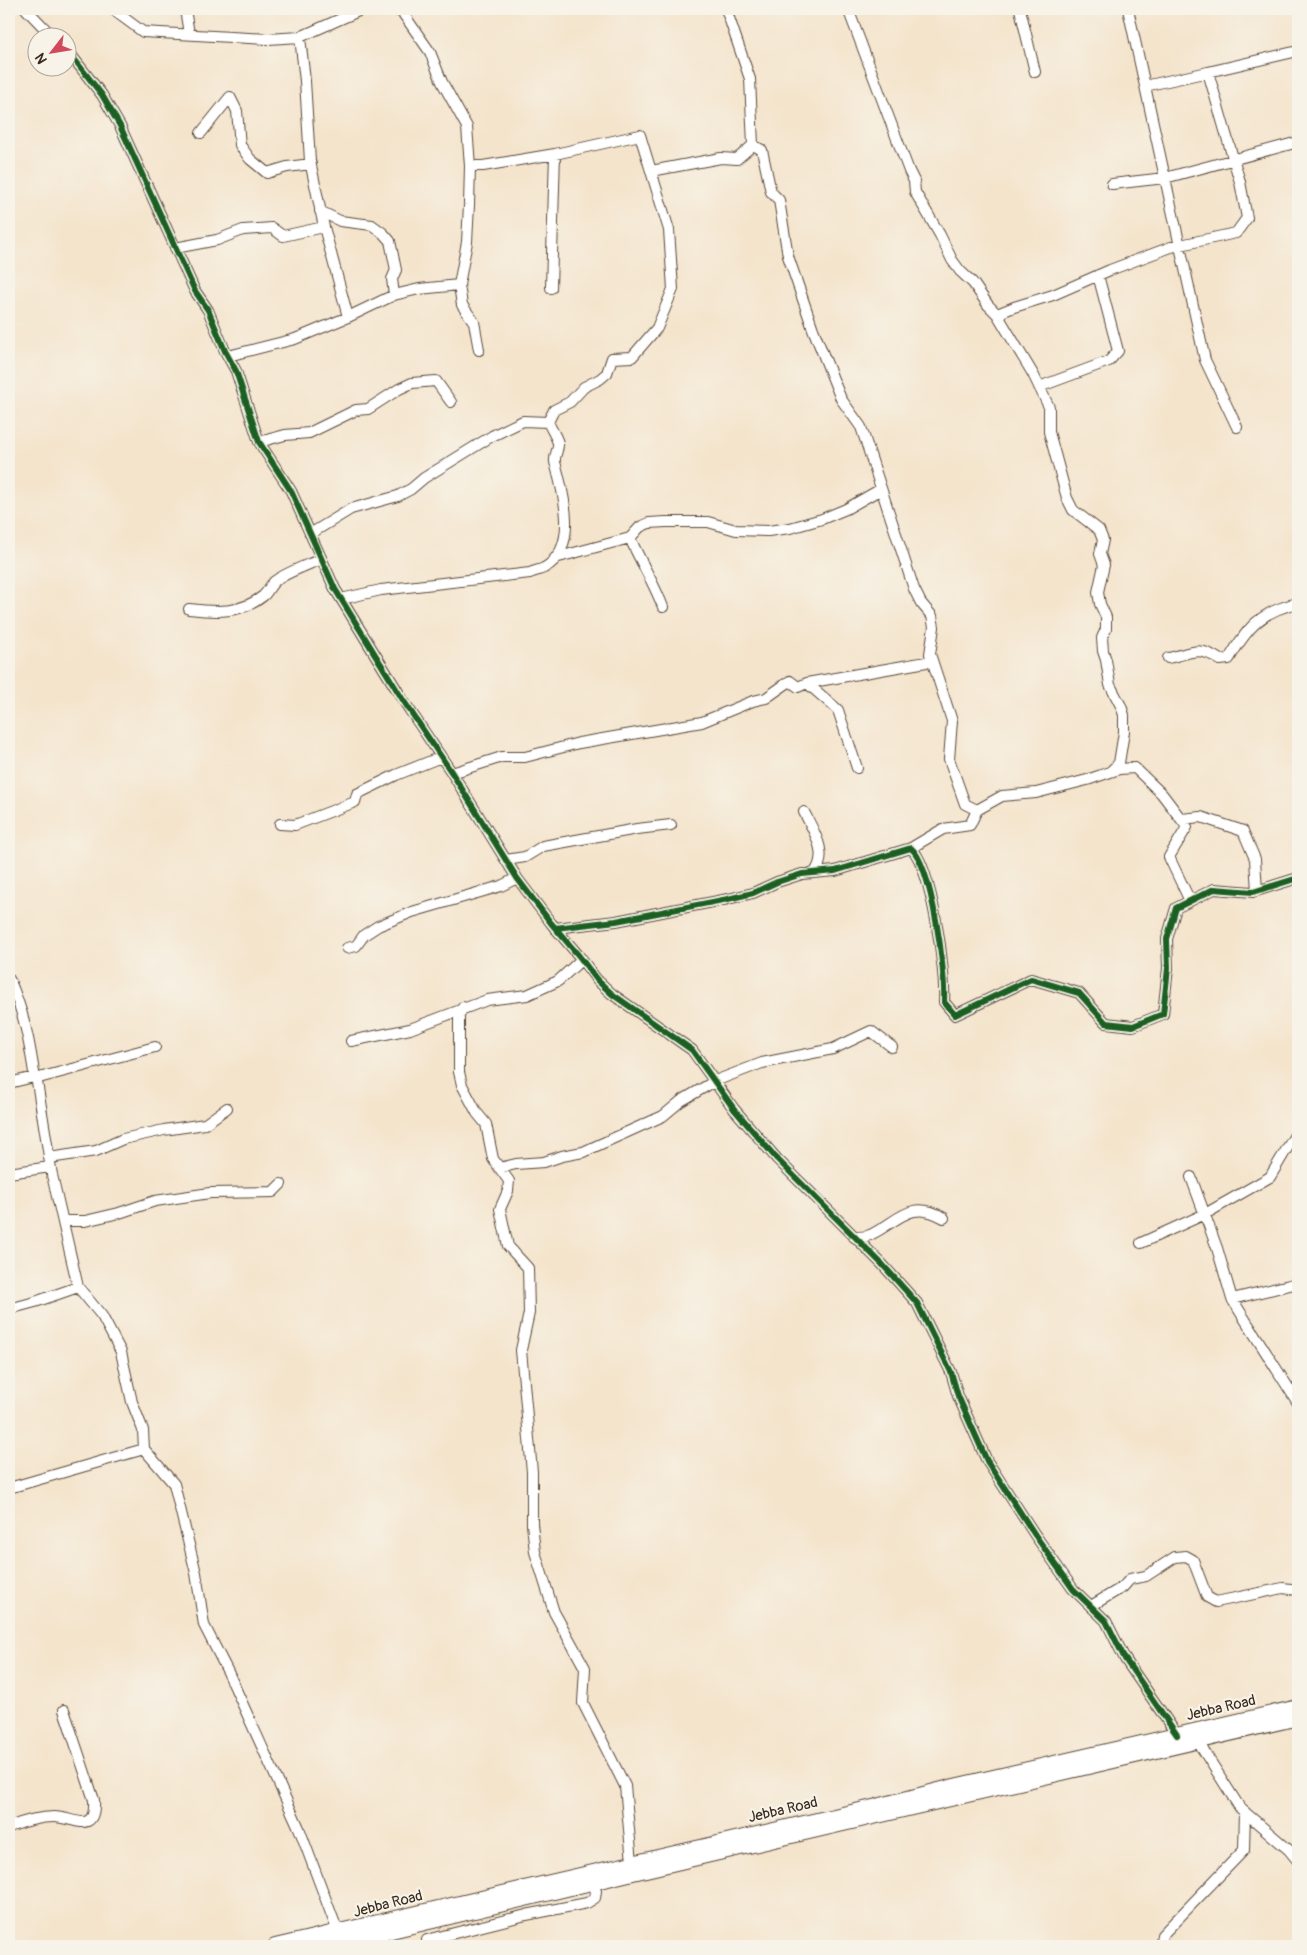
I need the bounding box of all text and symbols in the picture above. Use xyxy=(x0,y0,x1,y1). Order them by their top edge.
north arrow xyxy=(28,28,78,78)
text: N xyxy=(32,50,51,67)
street label: Jebba Road xyxy=(1184,1691,1258,1725)
street label: Jebba Road xyxy=(746,1793,820,1827)
street label: Jebba Road xyxy=(351,1886,425,1922)

